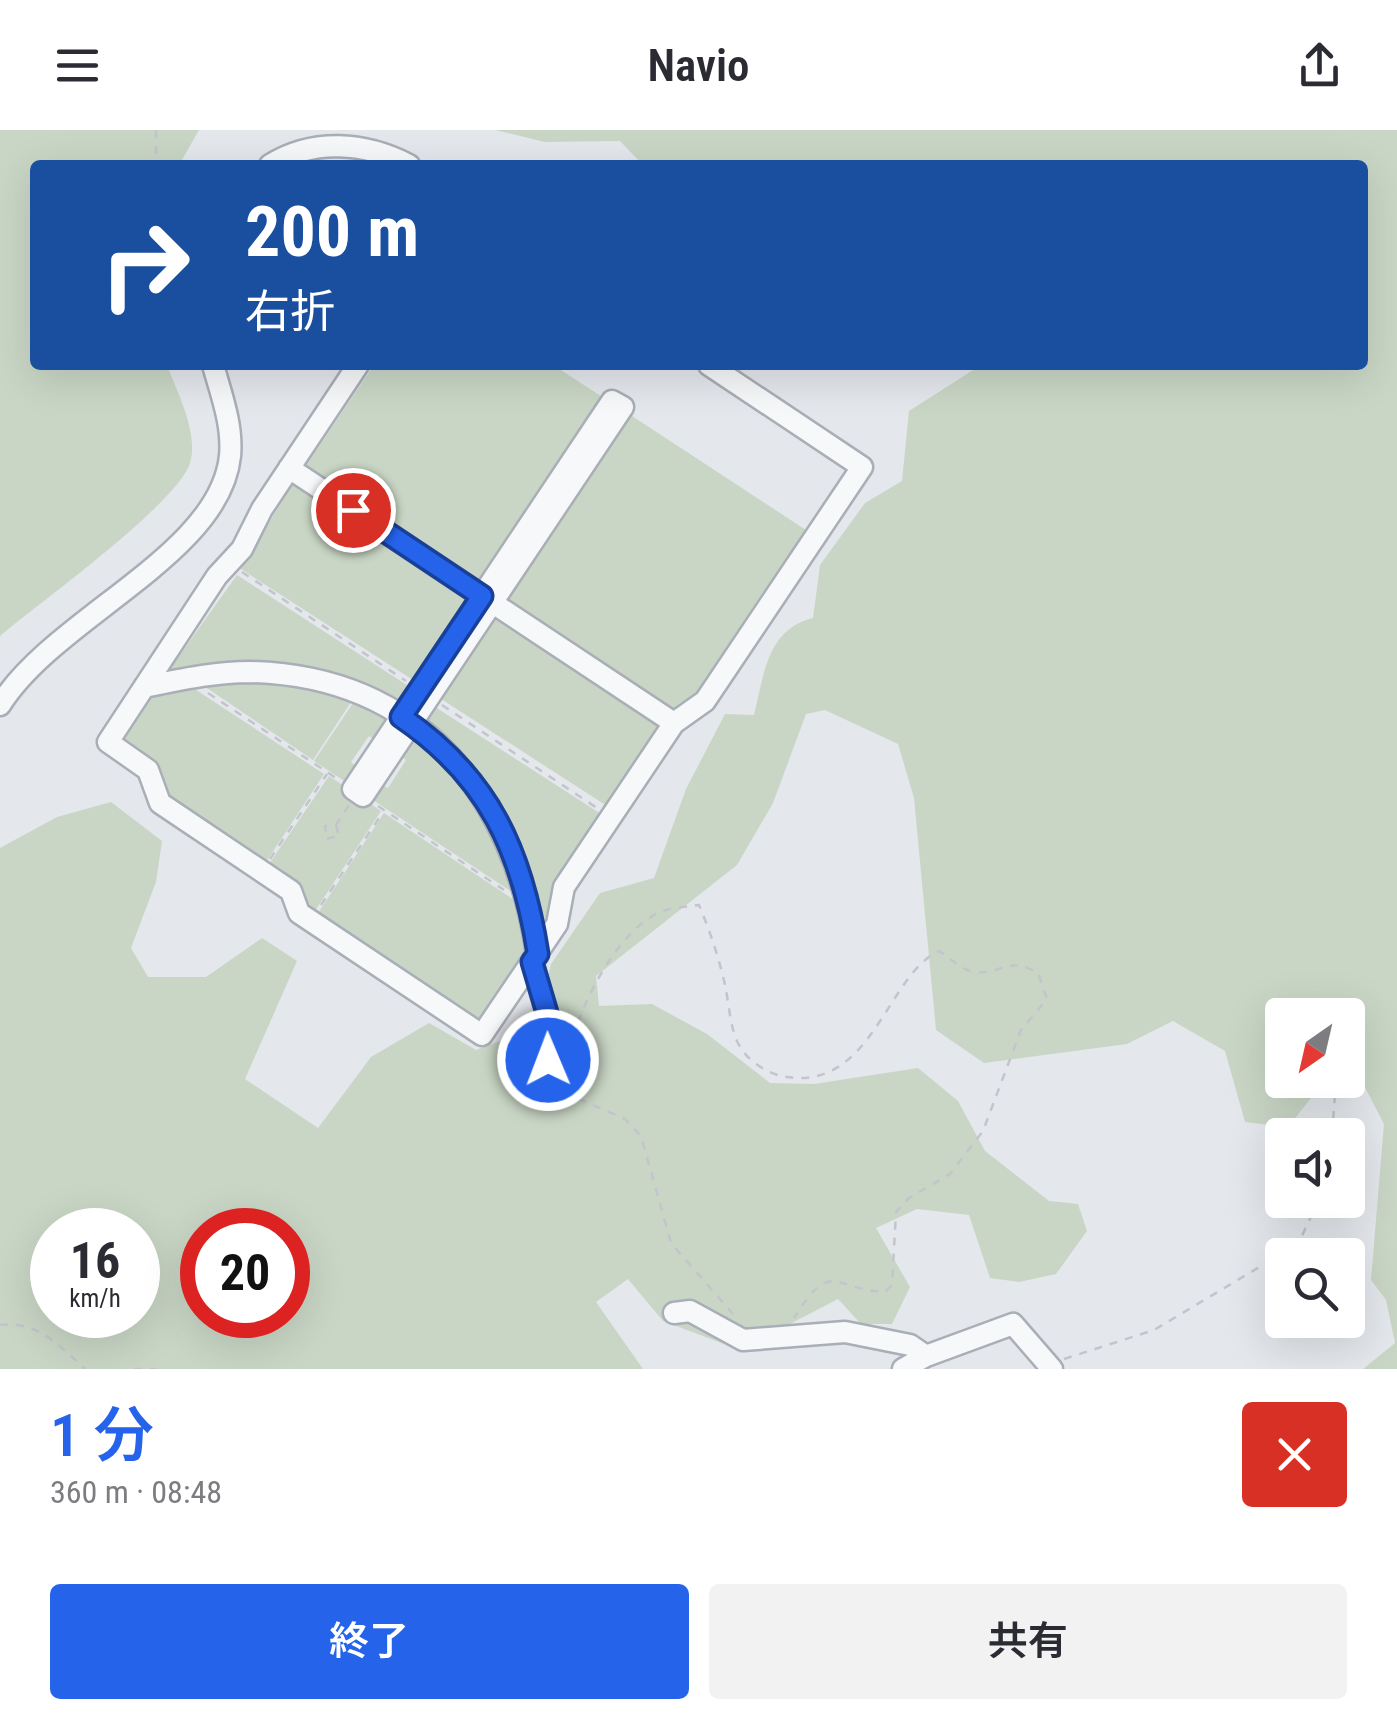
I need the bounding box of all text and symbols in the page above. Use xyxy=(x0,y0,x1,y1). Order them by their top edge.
icon: menu xyxy=(50,38,105,93)
icon: share xyxy=(1292,38,1347,93)
text: Navio xyxy=(647,39,750,92)
text: 200 m xyxy=(245,191,419,273)
icon: right xyxy=(80,200,210,330)
text: 右折 xyxy=(245,285,335,338)
pin xyxy=(311,468,396,553)
icon: arrive xyxy=(326,483,381,538)
north arrow xyxy=(1265,998,1365,1098)
map controls xyxy=(1265,998,1365,1338)
position arrow xyxy=(496,1008,600,1112)
button: sound xyxy=(1265,1118,1365,1218)
speed limit sign: 20 xyxy=(180,1208,310,1338)
text: 16 xyxy=(70,1232,120,1290)
button: search xyxy=(1265,1238,1365,1338)
text: km/h xyxy=(69,1284,121,1313)
text: 1 分 xyxy=(50,1400,154,1471)
button: close xyxy=(1242,1402,1347,1507)
text: 360 m · 08:48 xyxy=(50,1473,222,1511)
button: 終了 xyxy=(50,1584,689,1699)
button: 共有 xyxy=(709,1584,1347,1699)

